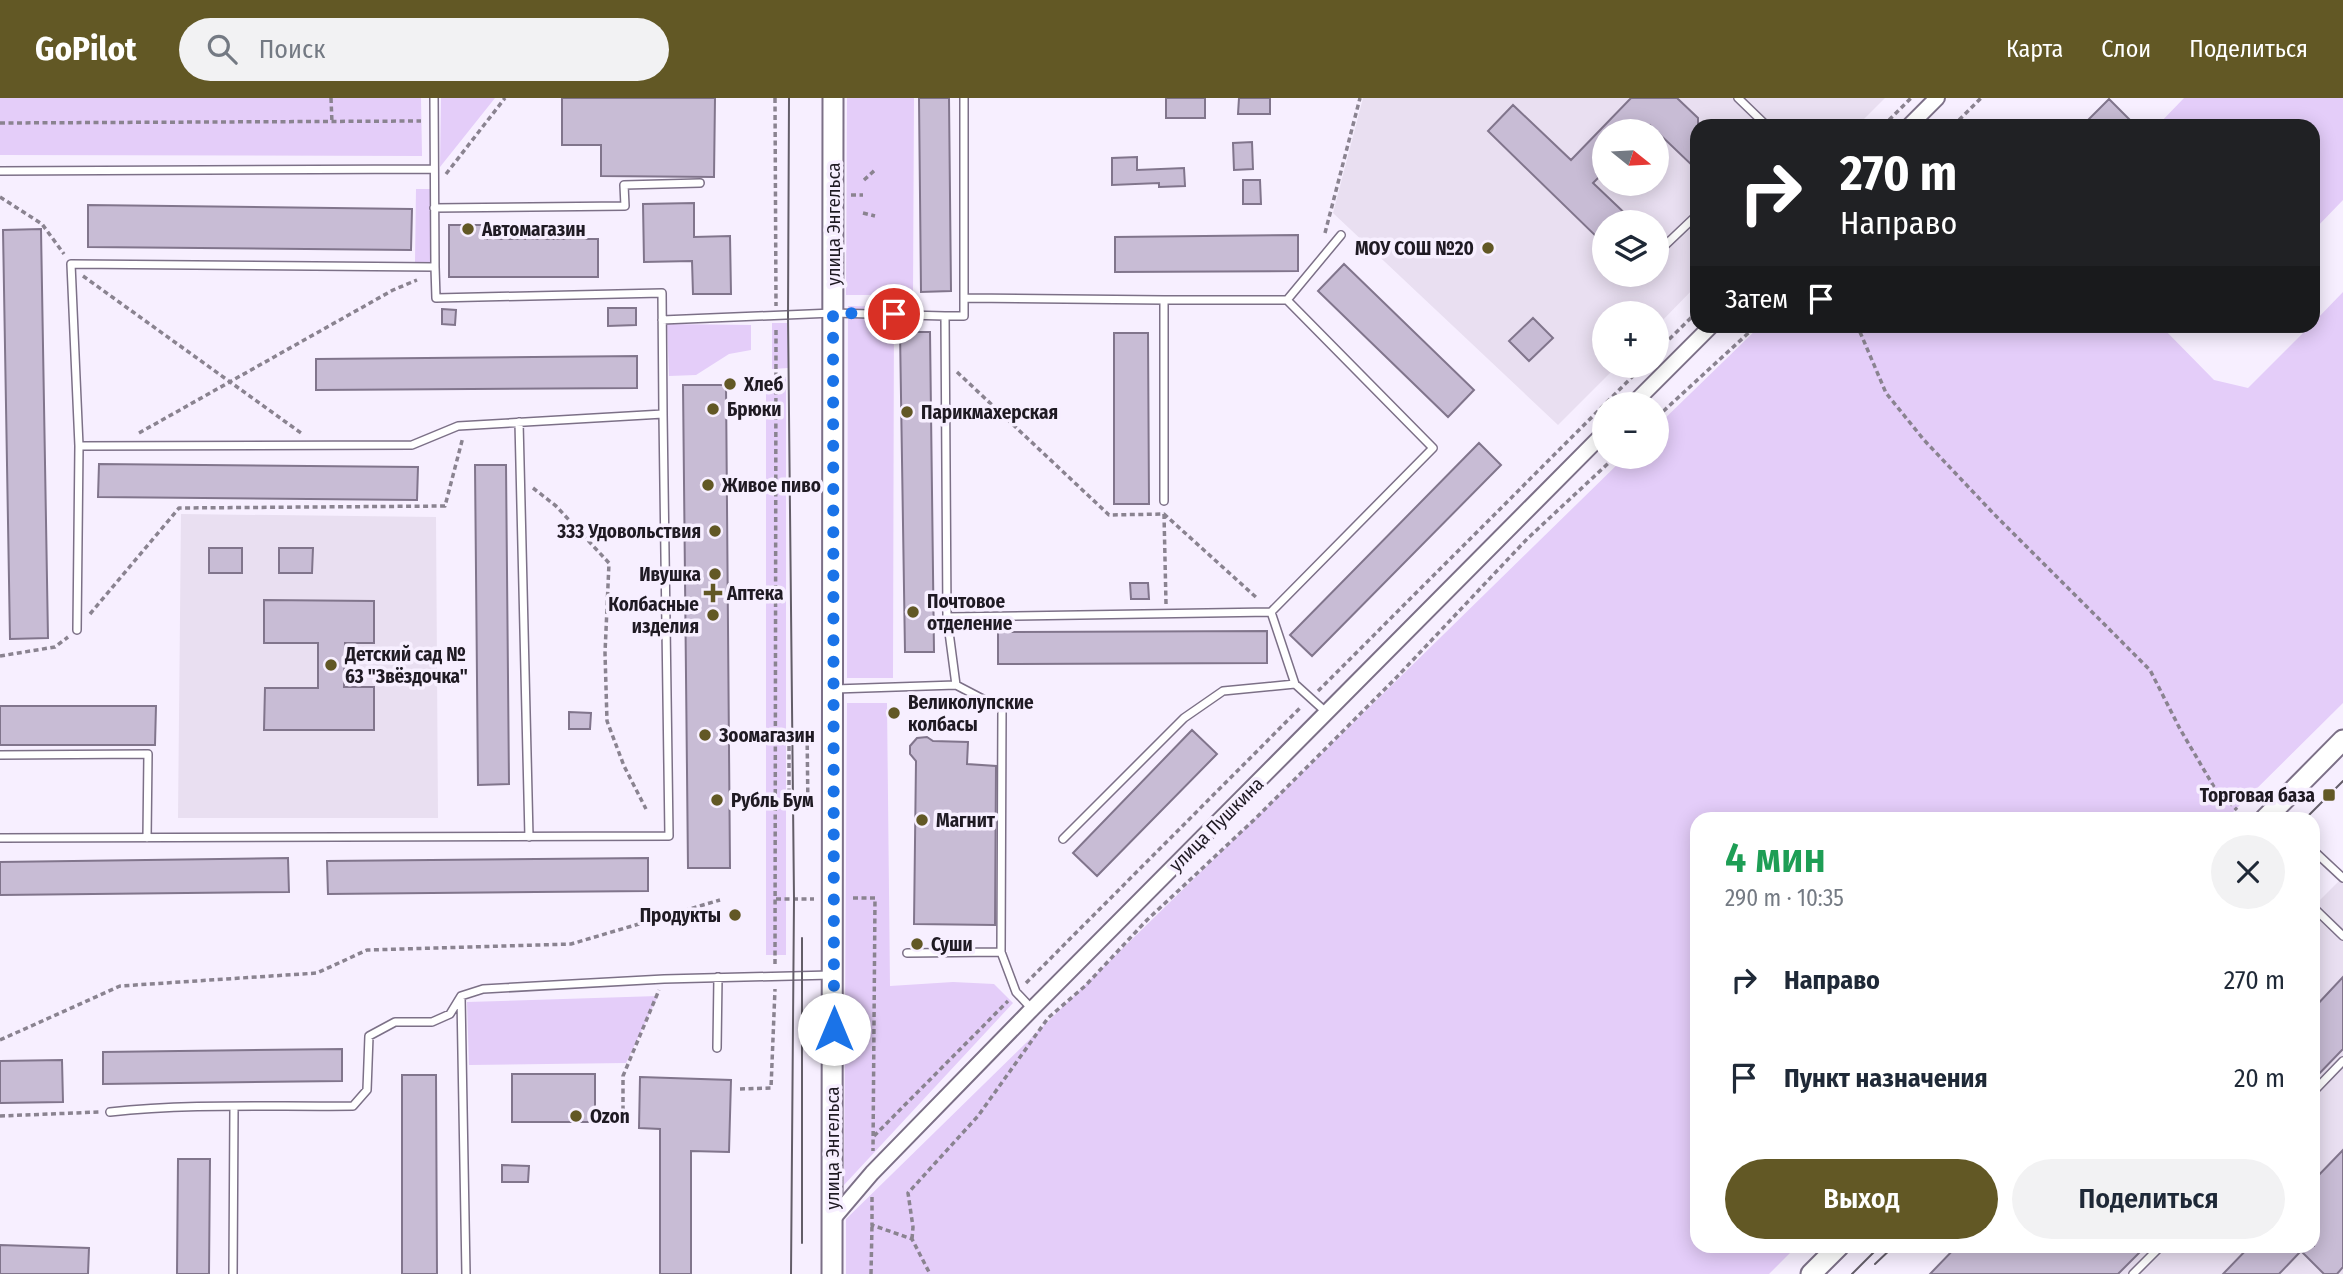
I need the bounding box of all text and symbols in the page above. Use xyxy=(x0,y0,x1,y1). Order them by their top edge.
search box xyxy=(179,18,669,81)
text: GoPilot xyxy=(35,29,137,69)
icon: search xyxy=(203,30,241,68)
text: Поиск xyxy=(259,34,325,65)
text: Карта xyxy=(2006,35,2063,63)
text: Слои xyxy=(2101,35,2151,63)
text: Поделиться xyxy=(2189,35,2308,63)
north arrow xyxy=(1592,119,1670,196)
map controls xyxy=(1592,119,1669,469)
text: 270 m xyxy=(1840,144,1957,203)
icon: right xyxy=(1725,147,1816,238)
street label: улица Энгельса xyxy=(822,162,845,286)
text: Направо xyxy=(1840,204,1957,242)
button: layers xyxy=(1592,210,1669,287)
place label: Автомагазин xyxy=(481,218,586,241)
marker: Автомагазин xyxy=(460,221,476,237)
place label: МОУ СОШ №20 xyxy=(1355,237,1474,260)
marker: МОУ СОШ №20 xyxy=(1480,240,1496,256)
icon: arrive xyxy=(1802,280,1840,318)
pin xyxy=(864,284,924,344)
text: Затем xyxy=(1725,284,1788,315)
icon: arrive xyxy=(875,295,913,333)
button: + xyxy=(1592,301,1669,378)
place label: Хлеб xyxy=(743,373,783,396)
marker: Хлеб xyxy=(722,376,738,392)
button: − xyxy=(1592,392,1669,469)
place label: Брюки xyxy=(727,398,781,421)
marker: Брюки xyxy=(705,401,721,417)
place label: Парикмахерская xyxy=(921,401,1058,424)
marker: Парикмахерская xyxy=(899,404,915,420)
place label: Живое пиво xyxy=(721,474,821,497)
marker: Живое пиво xyxy=(700,477,716,493)
place label: 333 Удовольствия xyxy=(556,520,701,543)
marker: 333 Удовольствия xyxy=(707,523,723,539)
place label: Ивушка xyxy=(639,563,701,586)
marker: Ивушка xyxy=(707,566,723,582)
place label: Аптека xyxy=(726,582,783,605)
marker: Аптека xyxy=(705,585,721,601)
place label: Почтовое отделение xyxy=(927,590,1013,635)
place label: Колбасные изделия xyxy=(608,593,699,638)
marker: Почтовое отделение xyxy=(905,604,921,620)
marker: Колбасные изделия xyxy=(705,607,721,623)
place label: Детский сад № 63 "Звёздочка" xyxy=(344,643,468,688)
marker: Детский сад № 63 "Звёздочка" xyxy=(323,657,339,673)
place label: Великолупские колбасы xyxy=(908,691,1034,736)
marker: Великолупские колбасы xyxy=(886,705,902,721)
place label: Зоомагазин xyxy=(718,724,815,747)
marker: Зоомагазин xyxy=(697,727,713,743)
street label: улица Пушкина xyxy=(1164,772,1268,876)
place label: Торговая база xyxy=(2200,784,2315,807)
marker: Торговая база xyxy=(2321,787,2337,803)
place label: Рубль Бум xyxy=(731,789,814,812)
marker: Рубль Бум xyxy=(709,792,725,808)
place label: Магнит xyxy=(936,809,996,832)
marker: Магнит xyxy=(914,812,930,828)
text: 4 мин xyxy=(1725,833,1826,883)
button: close xyxy=(2211,835,2285,909)
text: 290 m · 10:35 xyxy=(1725,884,1844,912)
place label: Продукты xyxy=(640,904,721,927)
marker: Продукты xyxy=(727,907,743,923)
place label: Суши xyxy=(931,933,973,956)
marker: Суши xyxy=(909,936,925,952)
icon: right xyxy=(1725,961,1763,999)
text: Направо xyxy=(1784,965,1880,996)
text: 270 m xyxy=(2224,965,2285,996)
position arrow xyxy=(797,992,871,1066)
icon: arrive xyxy=(1725,1059,1763,1097)
text: Пункт назначения xyxy=(1784,1063,1988,1094)
text: 20 m xyxy=(2234,1063,2285,1094)
street label: улица Энгельса xyxy=(821,1086,844,1210)
place label: Ozon xyxy=(590,1105,630,1128)
marker: Ozon xyxy=(568,1108,584,1124)
button: Выход xyxy=(1725,1159,1998,1239)
button: Поделиться xyxy=(2012,1159,2285,1239)

